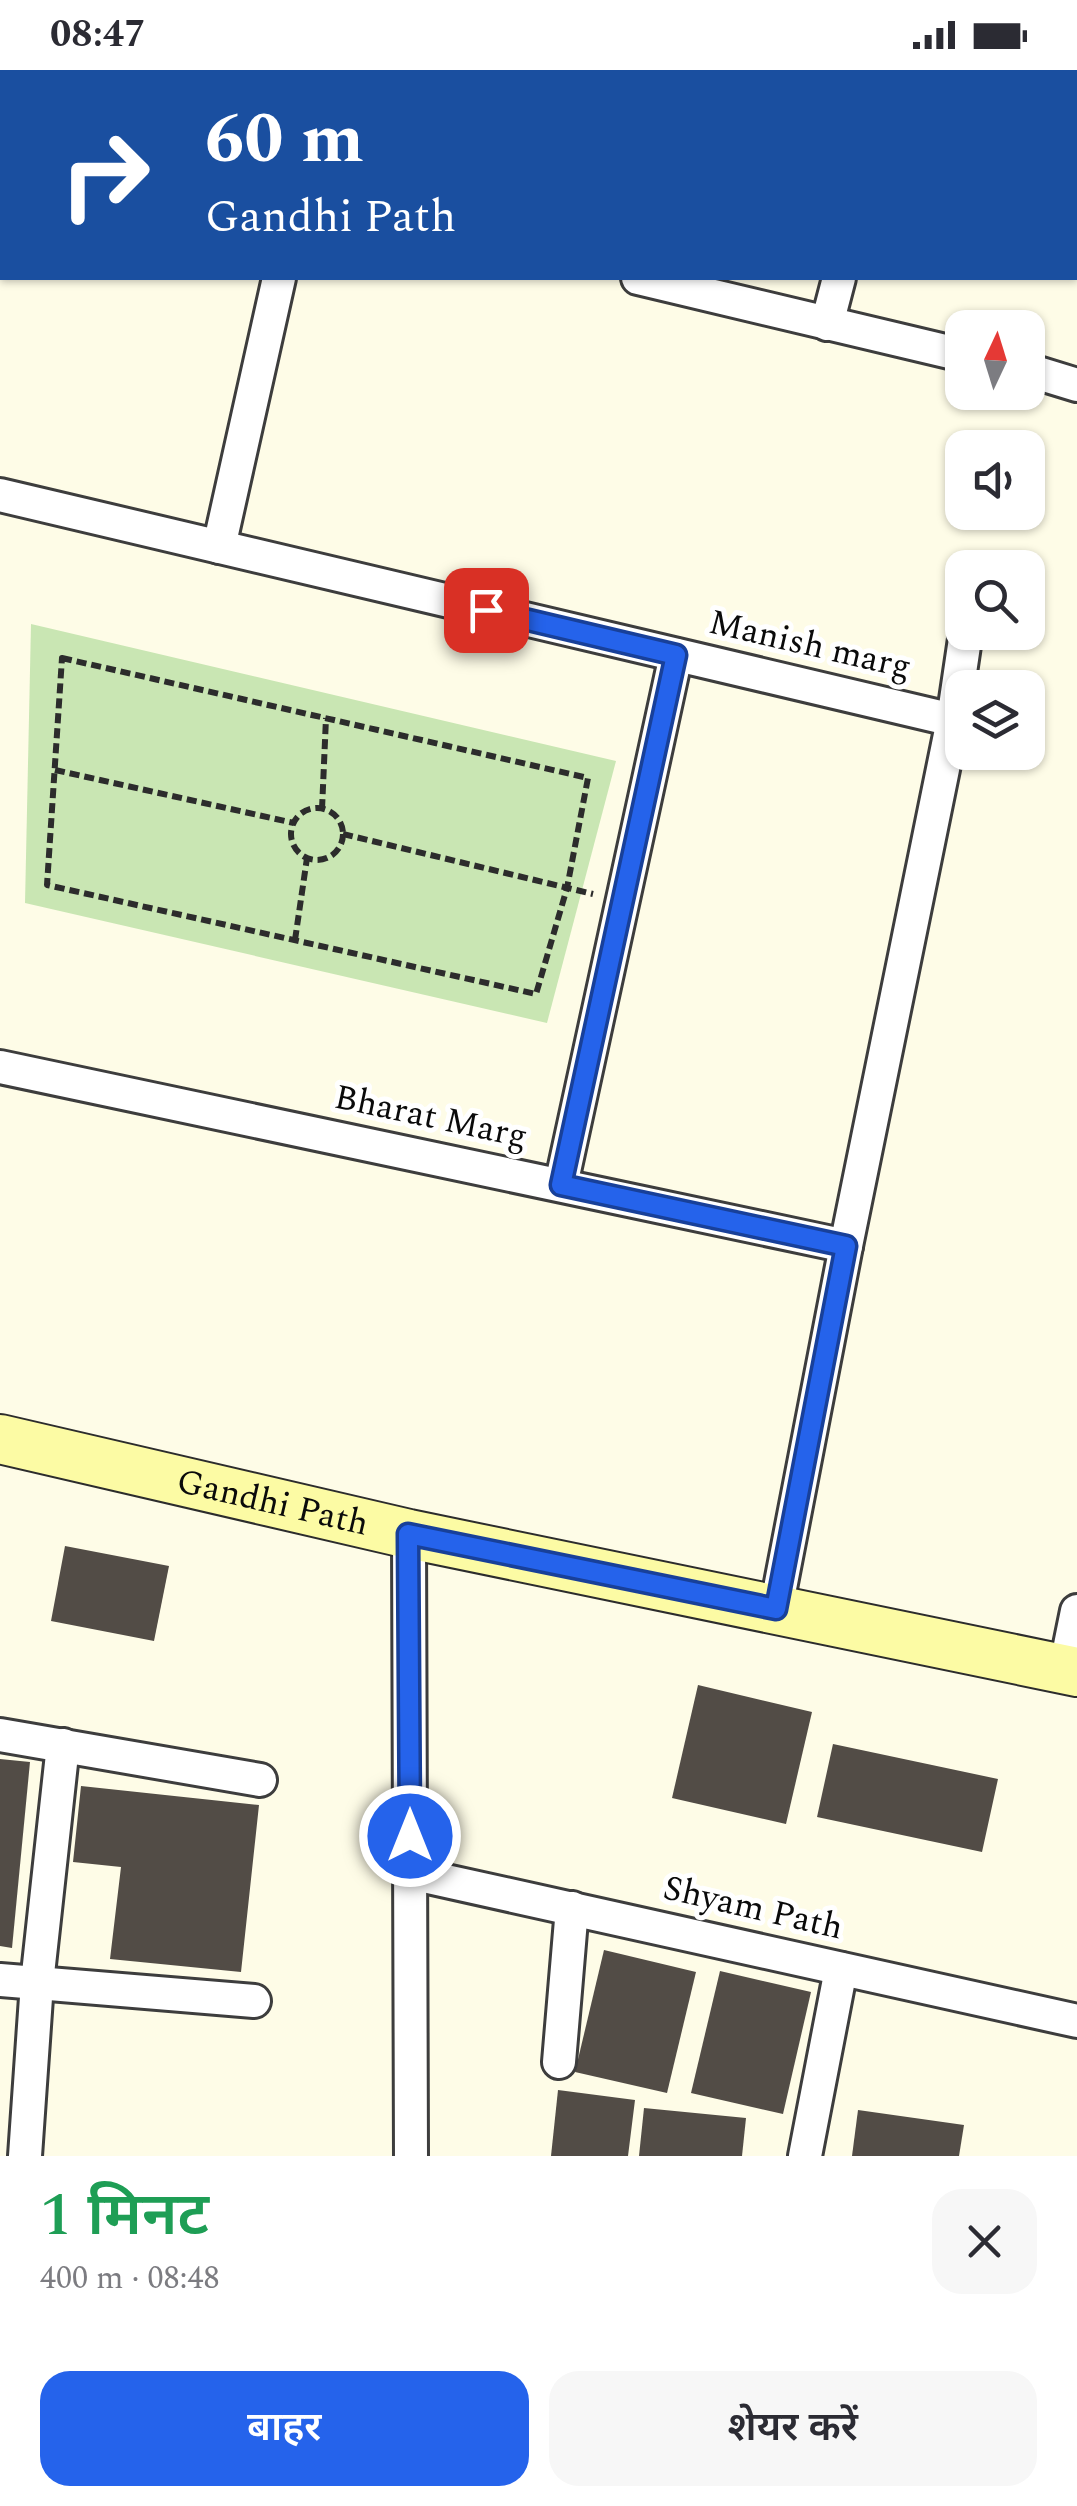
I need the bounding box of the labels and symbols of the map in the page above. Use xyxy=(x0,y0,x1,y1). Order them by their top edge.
north arrow xyxy=(945,310,1045,410)
pin xyxy=(444,568,529,653)
street label: Manish marg xyxy=(704,596,916,694)
street label: Bharat Marg xyxy=(330,1071,532,1163)
street label: Gandhi Path xyxy=(172,1454,374,1550)
position arrow xyxy=(358,1784,462,1888)
street label: Shyam Path xyxy=(658,1862,848,1954)

